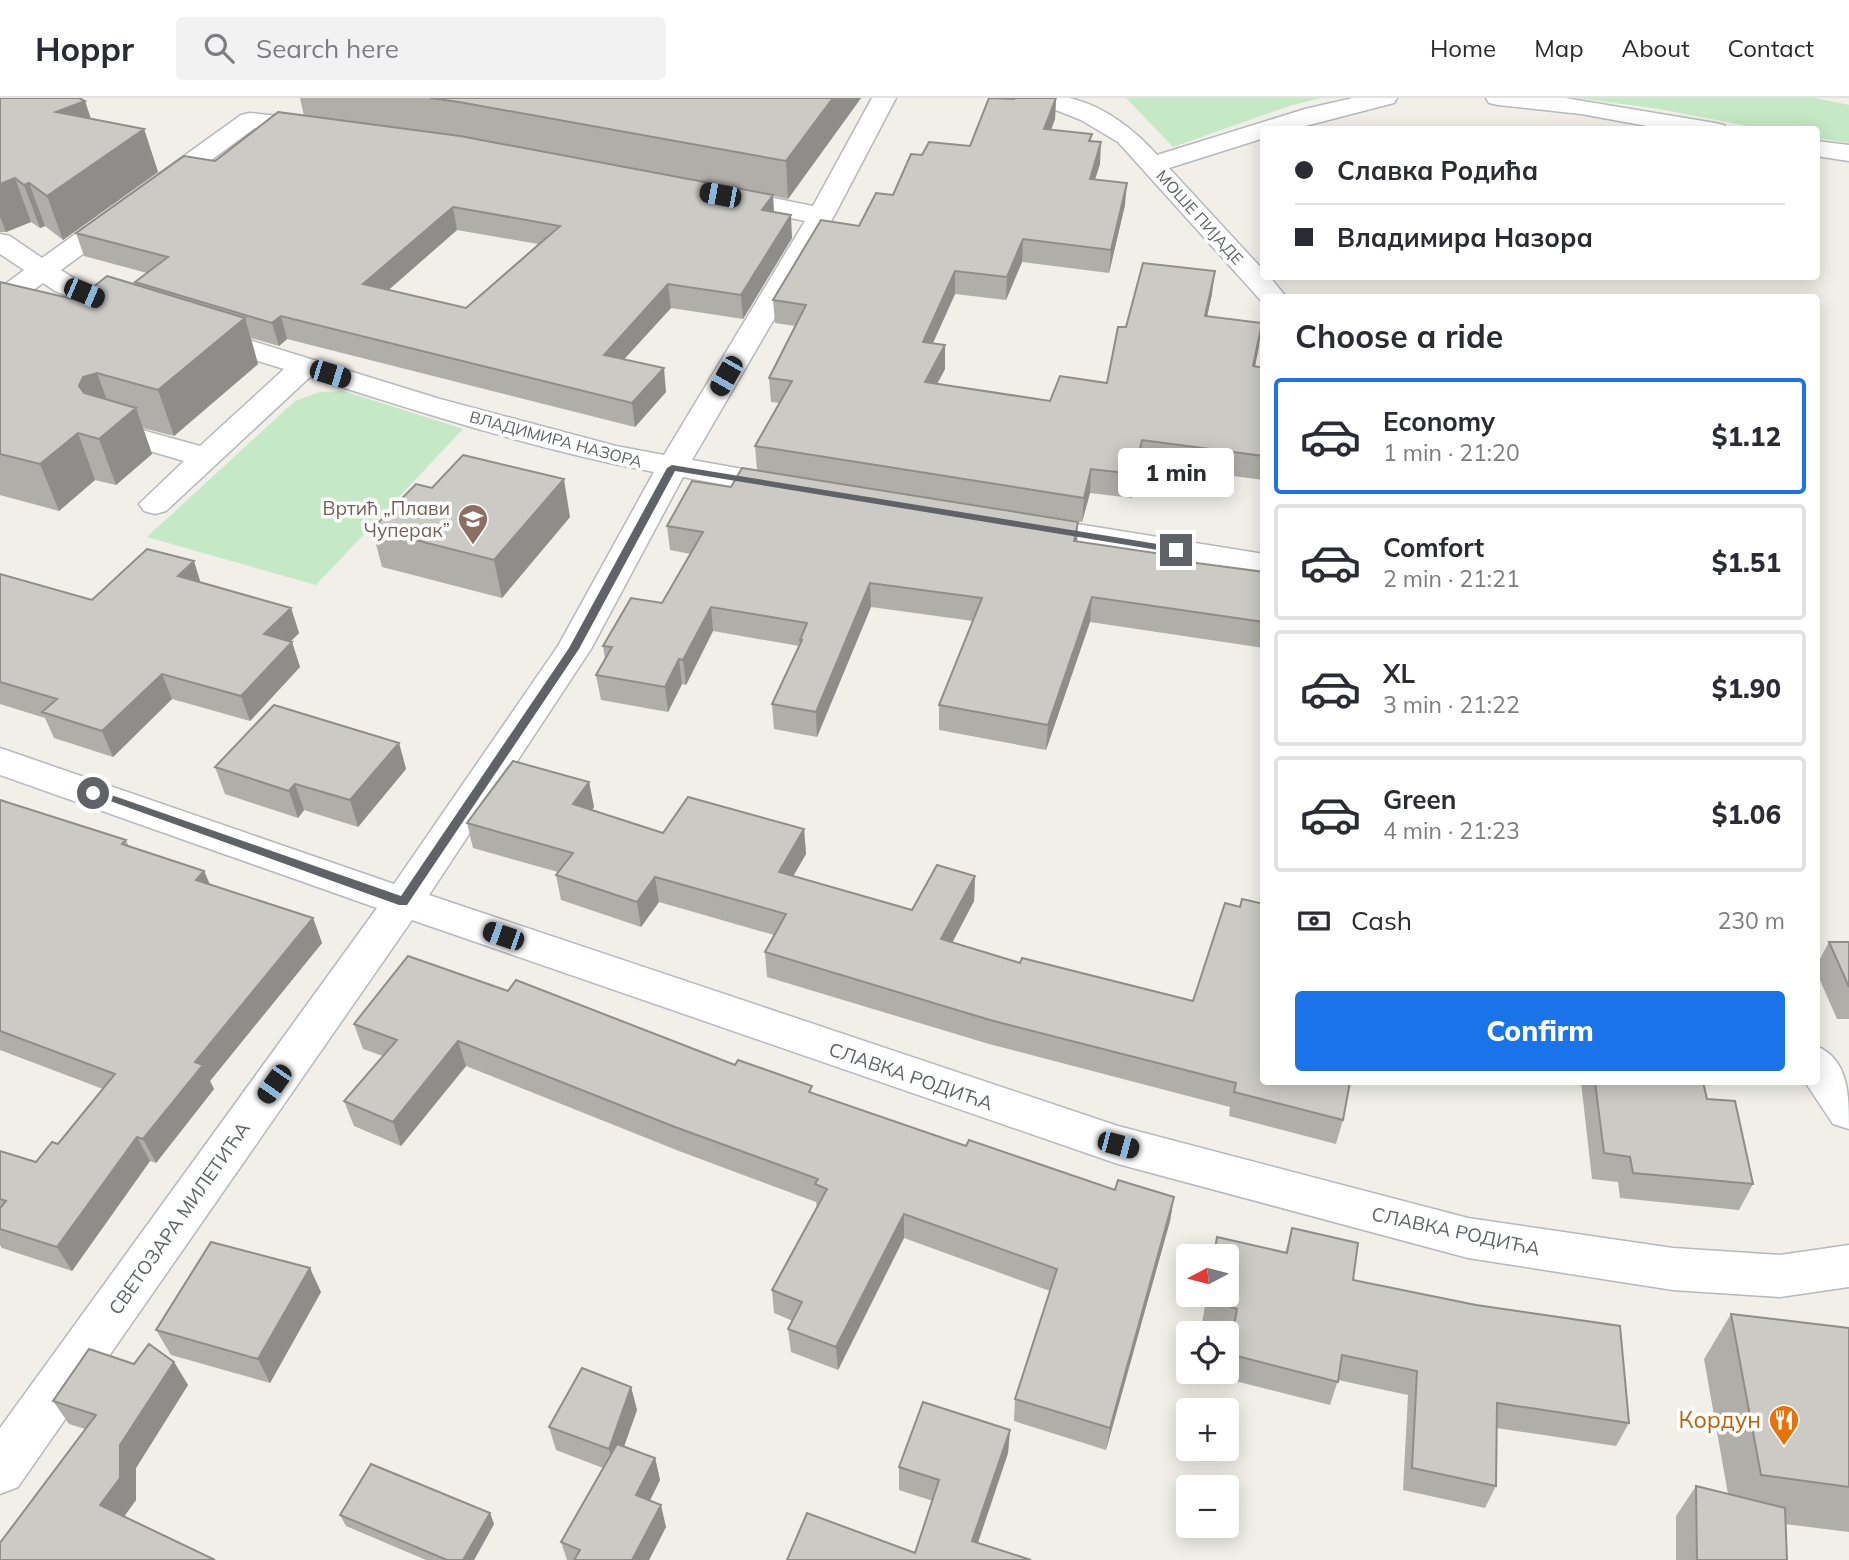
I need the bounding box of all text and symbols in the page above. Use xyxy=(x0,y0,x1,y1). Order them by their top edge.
search box xyxy=(176,17,666,80)
text: Hoppr xyxy=(35,28,134,69)
icon: search xyxy=(200,29,238,67)
text: Search here xyxy=(256,32,399,65)
text: Home xyxy=(1430,33,1496,63)
text: Map xyxy=(1534,33,1584,63)
text: About xyxy=(1622,33,1690,63)
text: Contact xyxy=(1728,33,1814,63)
text: Славка Родића xyxy=(1337,154,1538,187)
street label: МОШЕ ПИЈАДЕ xyxy=(1152,166,1248,268)
car xyxy=(698,181,743,209)
text: Владимира Назора xyxy=(1337,221,1593,254)
car xyxy=(61,275,108,311)
text: Choose a ride xyxy=(1295,316,1503,356)
car xyxy=(707,353,746,399)
car xyxy=(307,358,354,390)
icon: car xyxy=(1299,405,1362,468)
text: Economy xyxy=(1383,405,1495,438)
street label: ВЛАДИМИРА НАЗОРА xyxy=(467,406,645,472)
text: $1.12 xyxy=(1712,420,1781,453)
text: 1 min · 21:20 xyxy=(1383,438,1520,467)
callout: 1 min xyxy=(1118,448,1234,498)
text: 1 min xyxy=(1145,458,1207,487)
place label: Вртић „Плави Чуперак” xyxy=(323,496,450,542)
school or university icon: Вртић „Плави Чуперак” xyxy=(456,502,490,546)
icon: car xyxy=(1299,531,1362,594)
text: Comfort xyxy=(1383,531,1484,564)
route end xyxy=(1160,534,1192,566)
text: $1.51 xyxy=(1712,546,1781,579)
text: 2 min · 21:21 xyxy=(1383,564,1520,593)
icon: car xyxy=(1299,657,1362,720)
text: XL xyxy=(1383,657,1415,690)
text: $1.90 xyxy=(1712,672,1781,705)
text: 3 min · 21:22 xyxy=(1383,690,1520,719)
route start xyxy=(77,777,109,809)
icon: car xyxy=(1299,783,1362,846)
text: Green xyxy=(1383,783,1456,816)
text: $1.06 xyxy=(1712,798,1781,831)
text: 4 min · 21:23 xyxy=(1383,816,1520,845)
icon: cash xyxy=(1295,902,1333,940)
text: Cash xyxy=(1351,904,1412,937)
text: 230 m xyxy=(1717,906,1785,935)
car xyxy=(480,919,527,953)
button: Confirm xyxy=(1295,991,1785,1071)
street label: СЛАВКА РОДИЋА xyxy=(826,1037,996,1115)
car xyxy=(254,1061,295,1107)
street label: СВЕТОЗАРА МИЛЕТИЋА xyxy=(103,1117,255,1319)
car xyxy=(1095,1129,1142,1161)
street label: СЛАВКА РОДИЋА xyxy=(1370,1201,1542,1261)
north arrow xyxy=(1176,1244,1239,1307)
map controls xyxy=(1176,1244,1239,1538)
button: locate xyxy=(1176,1321,1239,1384)
button: + xyxy=(1176,1398,1239,1461)
restaurant icon: Кордун xyxy=(1767,1403,1801,1447)
place label: Кордун xyxy=(1678,1405,1761,1434)
button: − xyxy=(1176,1475,1239,1538)

